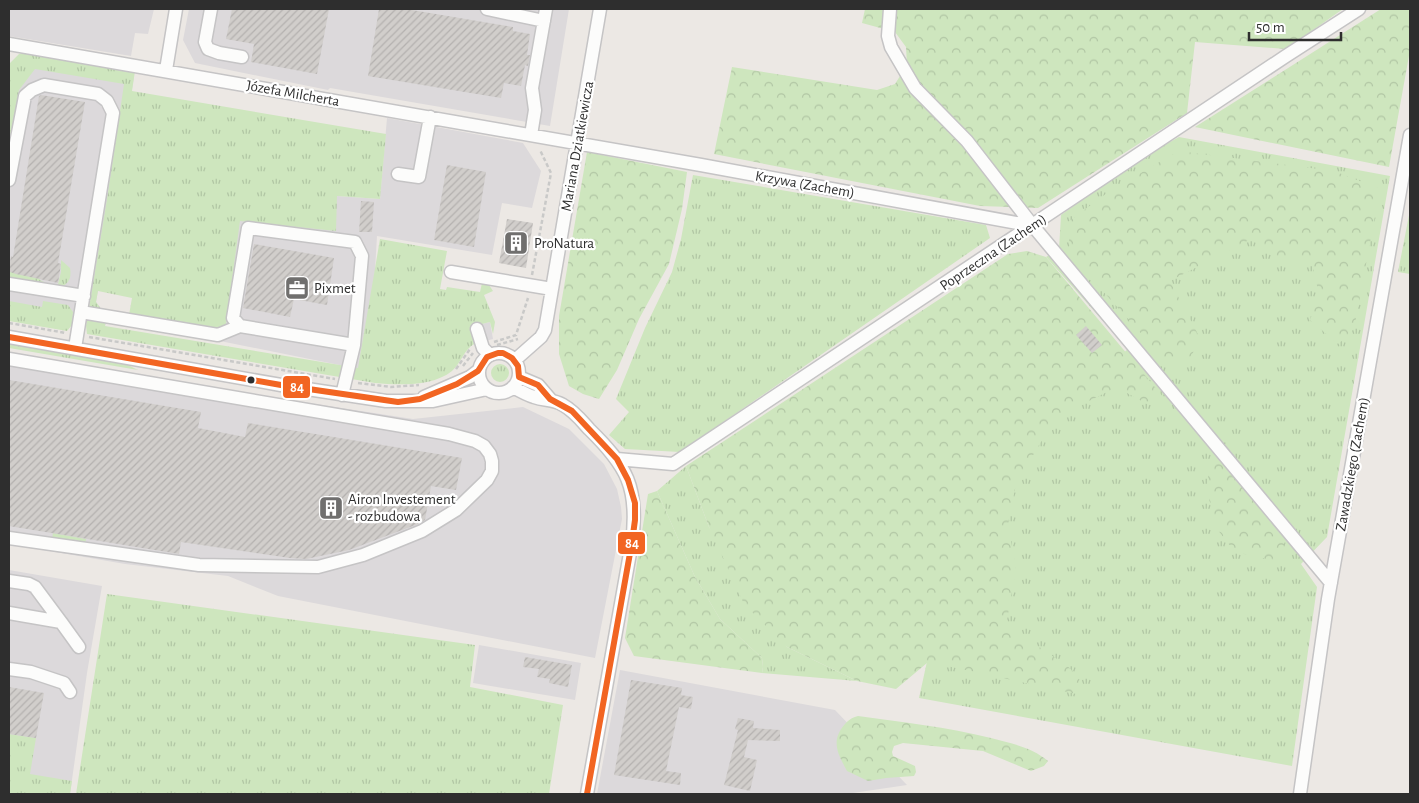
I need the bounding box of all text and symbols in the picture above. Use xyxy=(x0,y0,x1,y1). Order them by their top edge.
scale bar xyxy=(1249,10,1342,42)
text: 50 m xyxy=(1256,20,1285,35)
street label: Józefa Milcherta xyxy=(245,78,341,109)
street label: Mariana Dziatkiewicza xyxy=(559,80,596,212)
street label: Krzywa (Zachem) xyxy=(754,168,856,201)
street label: Poprzeczna (Zachem) xyxy=(937,211,1049,294)
building icon: ProNatura xyxy=(503,230,529,256)
place label: ProNatura xyxy=(534,236,594,251)
office icon: Pixmet xyxy=(284,275,310,301)
place label: Pixmet xyxy=(314,281,356,296)
unlabelled marker xyxy=(246,375,256,385)
line badge: 84 xyxy=(282,375,311,399)
text: 84 xyxy=(290,381,304,395)
street label: Zawadzkiego (Zachem) xyxy=(1333,396,1372,532)
place label: Airon Investement - rozbudowa xyxy=(348,492,456,524)
building icon: Airon Investement - rozbudowa xyxy=(318,495,344,521)
line badge: 84 xyxy=(617,531,646,555)
text: 84 xyxy=(625,537,639,551)

